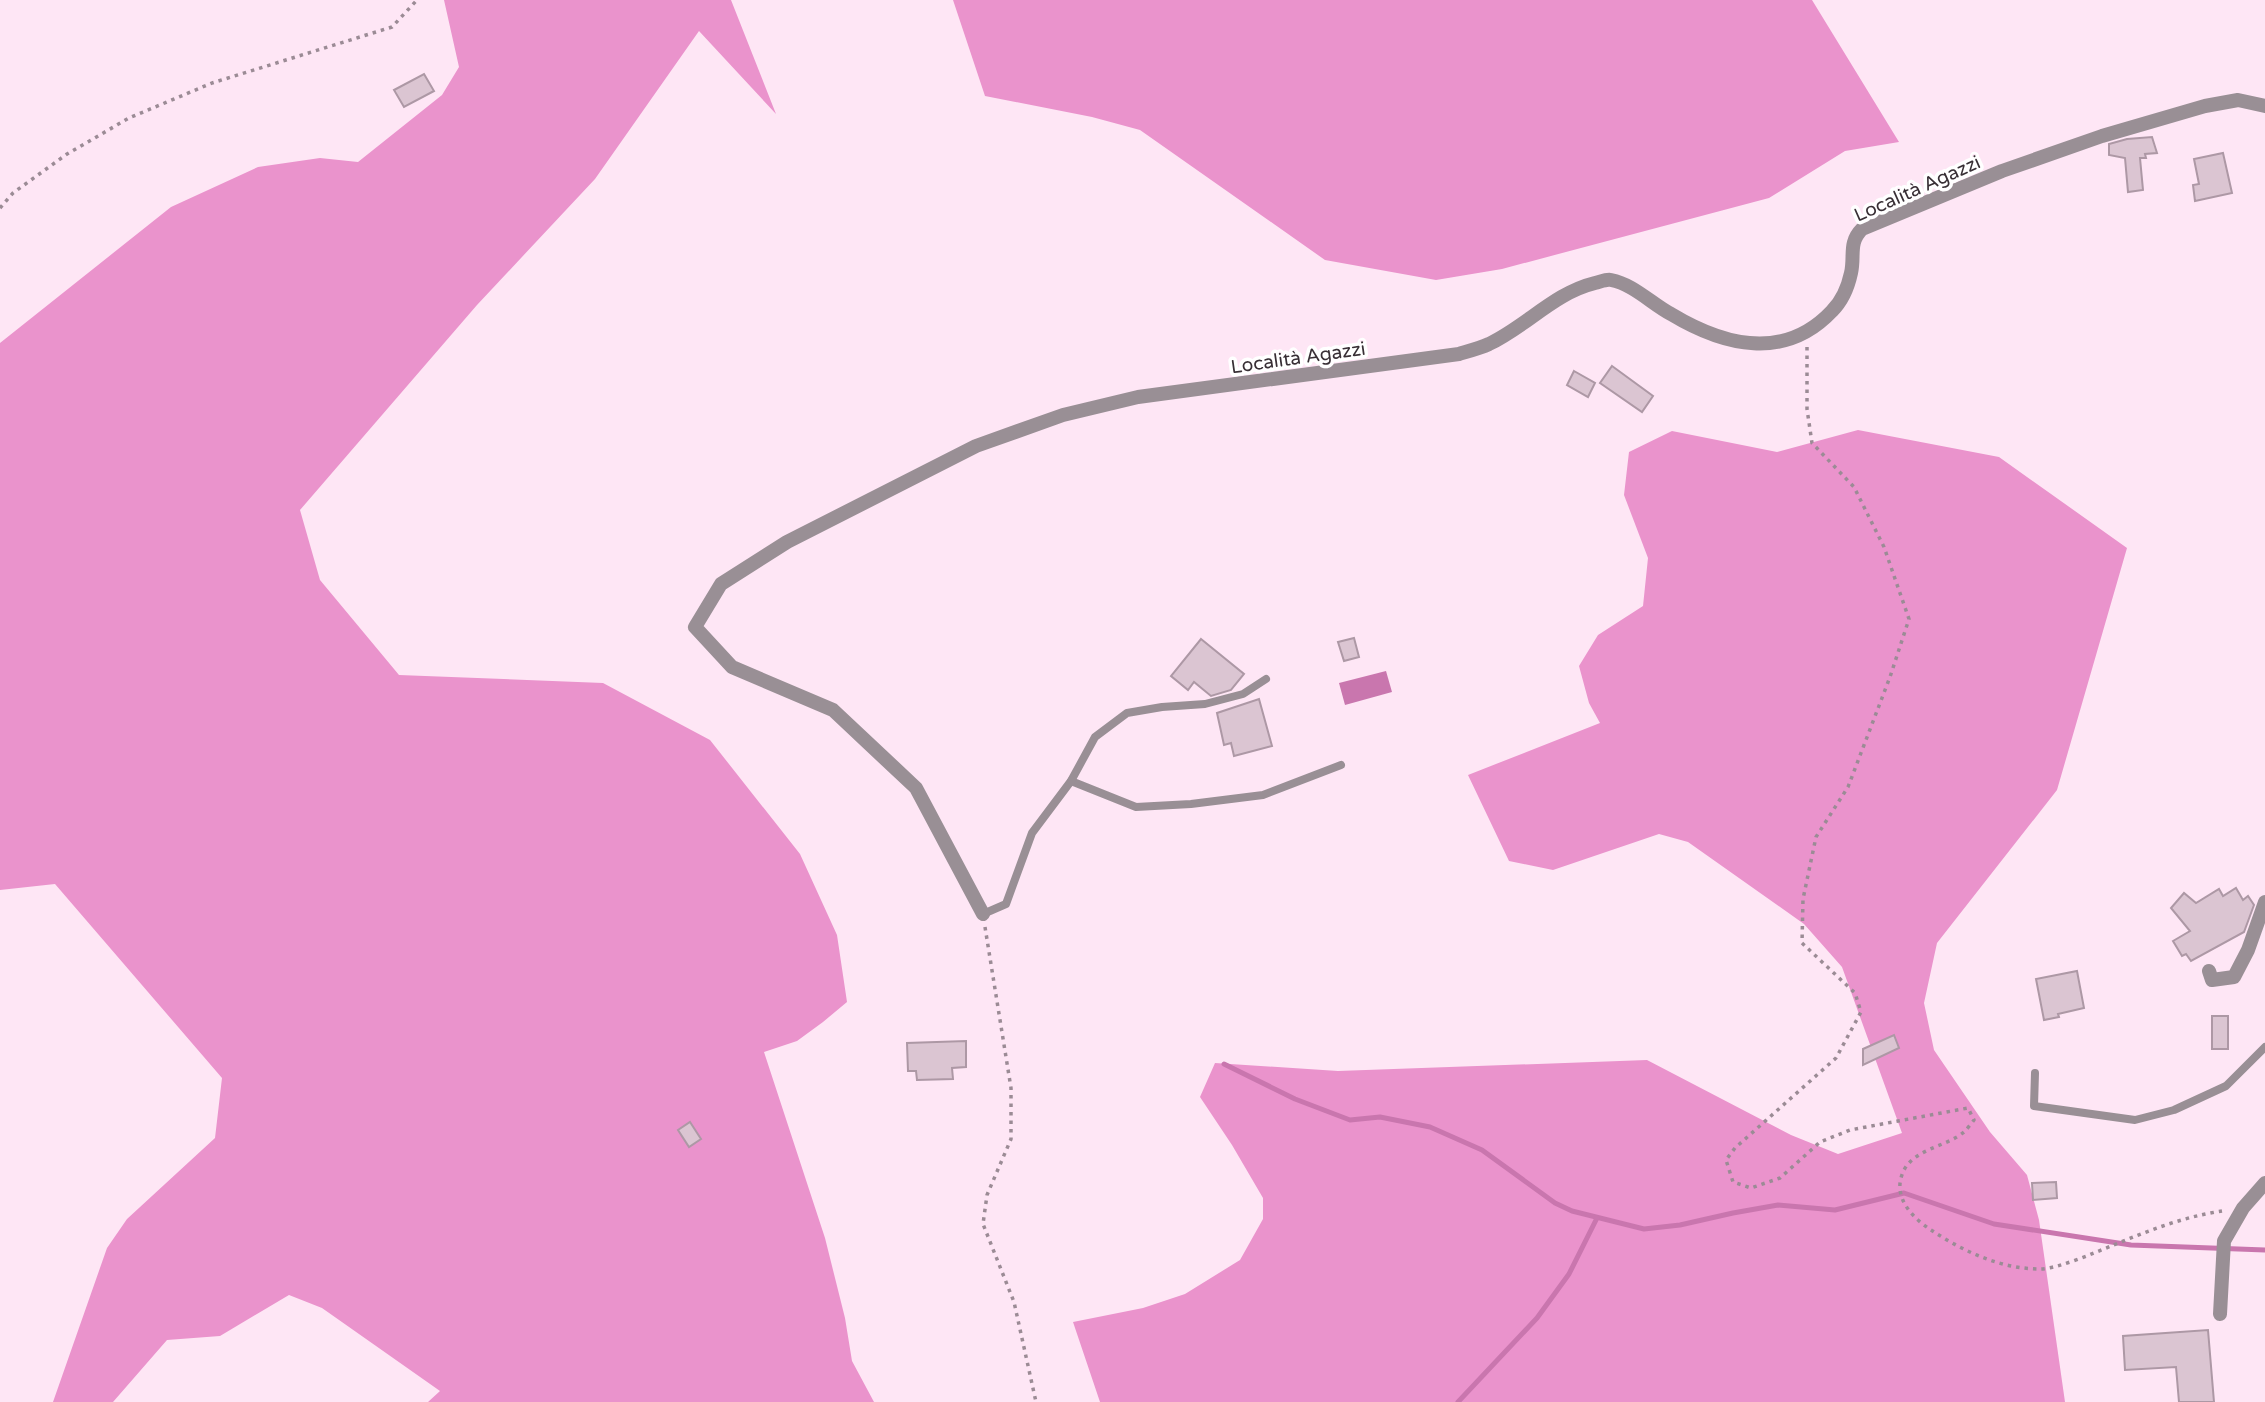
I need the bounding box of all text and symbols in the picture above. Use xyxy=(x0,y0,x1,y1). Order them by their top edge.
street label: Località Agazzi xyxy=(1851,151,1984,227)
street label: Località Agazzi xyxy=(1229,338,1367,378)

